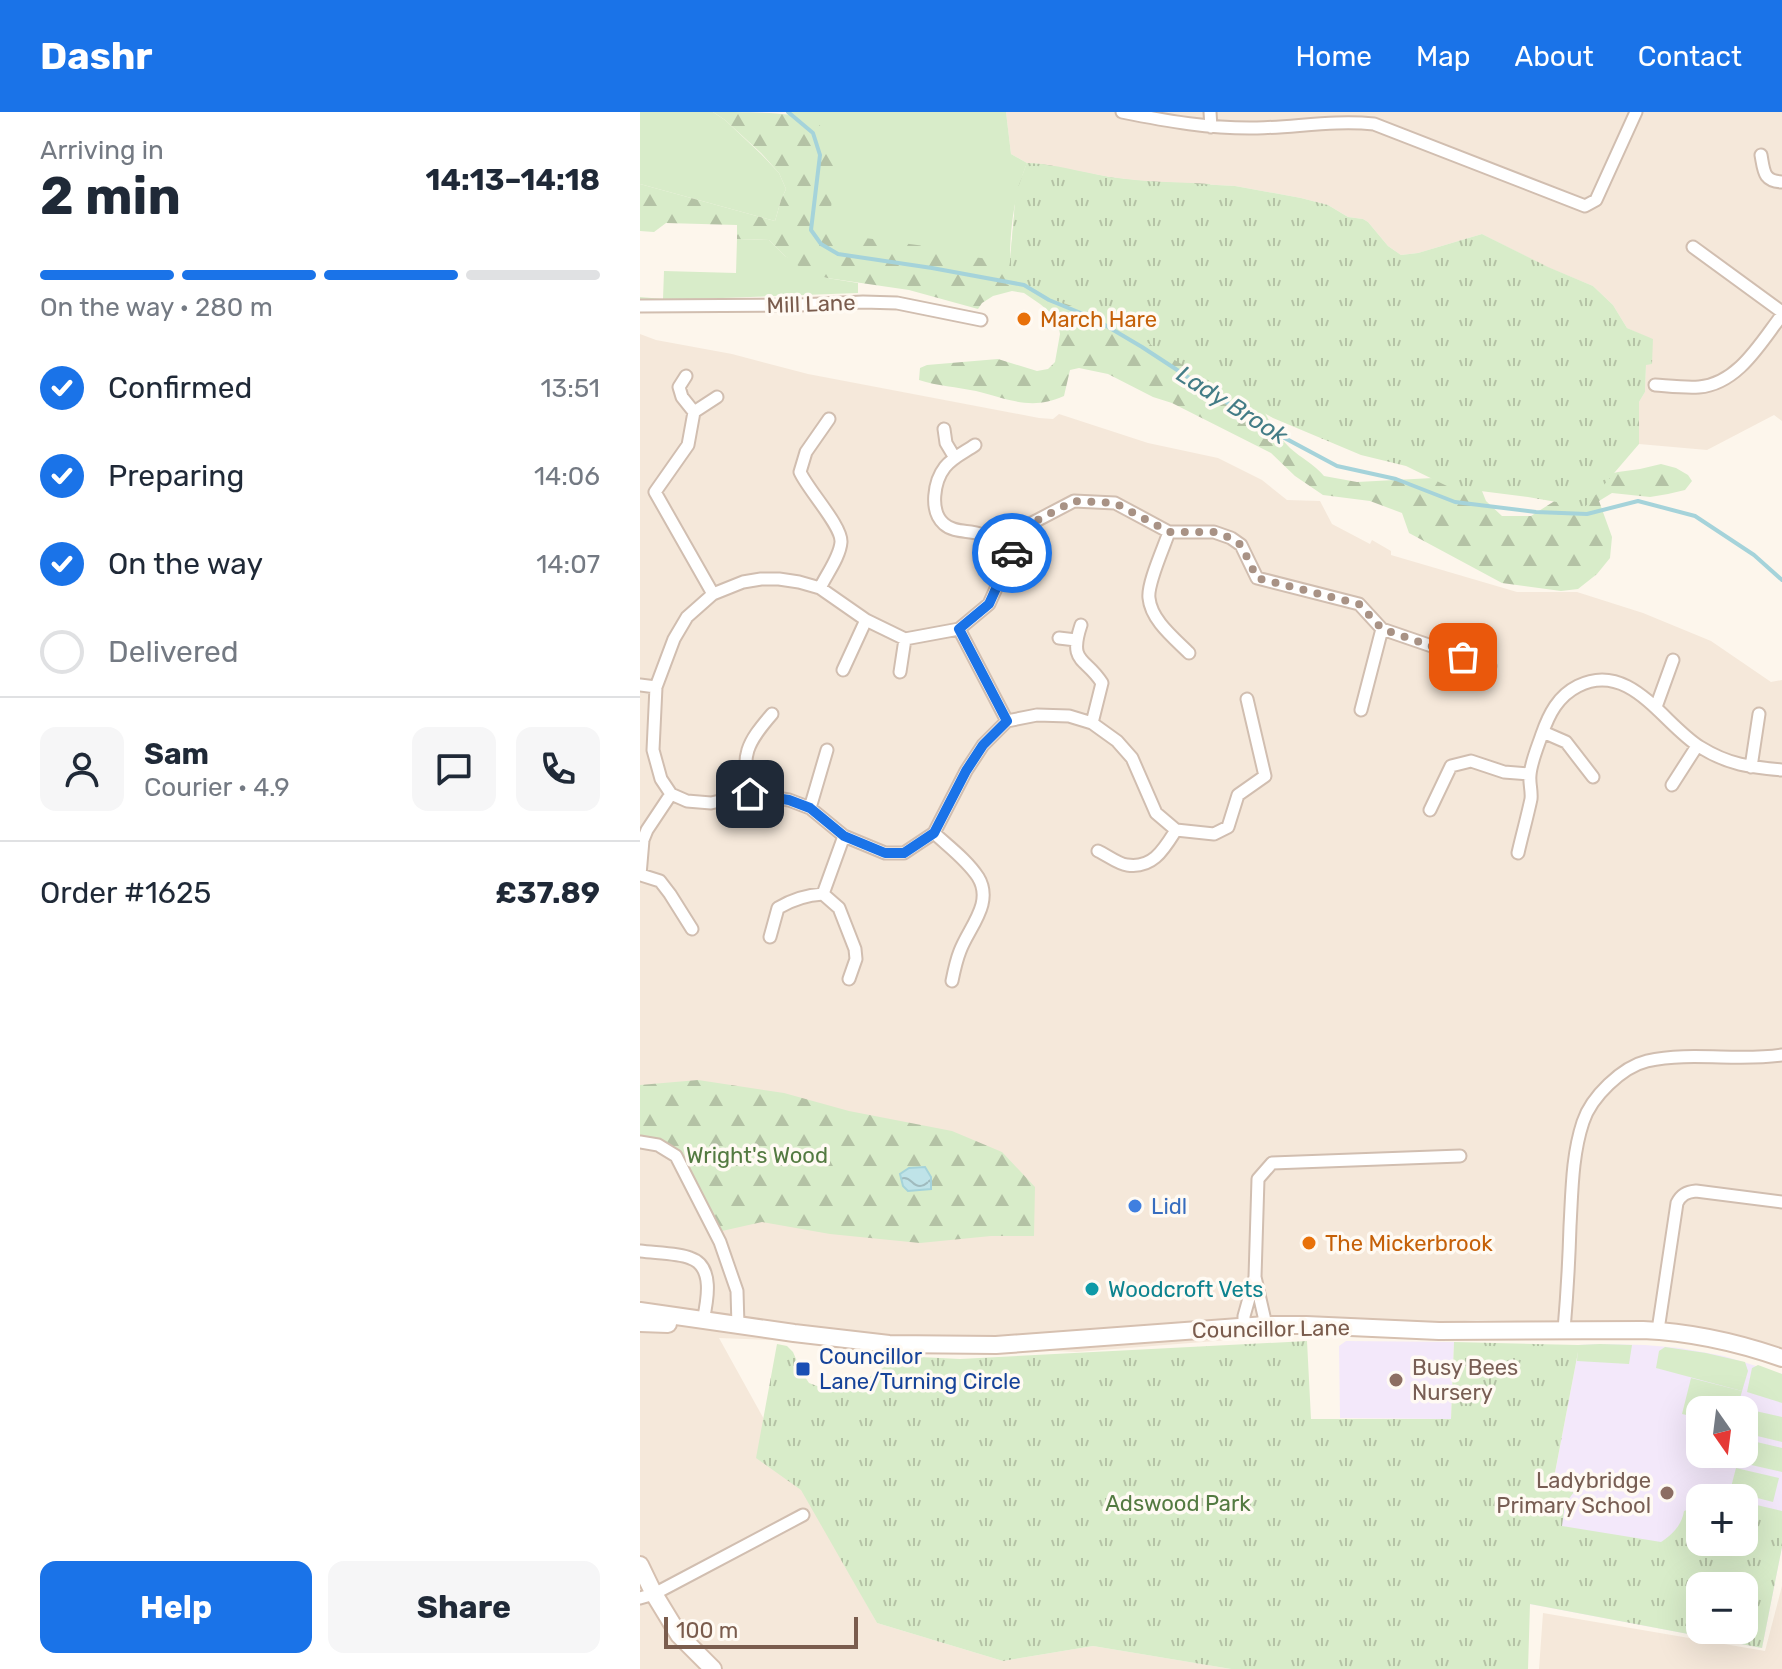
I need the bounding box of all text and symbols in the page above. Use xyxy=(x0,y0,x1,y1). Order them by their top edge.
text: Dashr xyxy=(40,33,153,79)
text: Home xyxy=(1295,40,1372,73)
text: Map xyxy=(1416,40,1470,73)
text: About xyxy=(1514,40,1594,73)
text: Contact xyxy=(1638,40,1742,73)
text: Arriving in xyxy=(40,135,164,166)
text: 14:13–14:18 xyxy=(426,162,600,198)
text: 2 min xyxy=(40,165,181,227)
street label: Mill Lane xyxy=(766,289,856,319)
text: On the way · 280 m xyxy=(40,292,273,323)
place label: March Hare xyxy=(1040,306,1157,333)
marker: March Hare xyxy=(1015,310,1033,328)
water label: Lady Brook xyxy=(1171,360,1293,450)
icon: check xyxy=(40,366,84,410)
text: Confirmed xyxy=(108,370,252,406)
text: 13:51 xyxy=(540,373,600,404)
icon: check xyxy=(40,454,84,498)
text: Preparing xyxy=(108,458,244,494)
text: 14:06 xyxy=(534,461,600,492)
courier xyxy=(972,513,1052,593)
icon: car xyxy=(990,531,1034,575)
icon: check xyxy=(40,542,84,586)
text: On the way xyxy=(108,546,263,582)
text: 14:07 xyxy=(536,549,600,580)
pin xyxy=(1429,623,1497,691)
text: Delivered xyxy=(108,634,239,670)
icon: bag xyxy=(1441,635,1485,679)
button: person xyxy=(40,727,124,811)
button: chat xyxy=(412,727,496,811)
button: phone xyxy=(516,727,600,811)
text: Sam xyxy=(144,736,209,772)
pin xyxy=(716,760,784,828)
text: Courier · 4.9 xyxy=(144,772,290,803)
icon: home xyxy=(728,772,772,816)
text: Order #1625 xyxy=(40,875,211,911)
text: £37.89 xyxy=(495,875,600,911)
park label: Wright's Wood xyxy=(686,1142,828,1169)
place label: Lidl xyxy=(1151,1193,1187,1220)
marker: Lidl xyxy=(1126,1197,1144,1215)
place label: The Mickerbrook xyxy=(1325,1230,1493,1257)
marker: The Mickerbrook xyxy=(1300,1234,1318,1252)
place label: Woodcroft Vets xyxy=(1108,1276,1264,1303)
marker: Woodcroft Vets xyxy=(1083,1280,1101,1298)
street label: Councillor Lane xyxy=(1192,1314,1350,1344)
place label: Councillor Lane/Turning Circle xyxy=(819,1343,1021,1395)
place label: Busy Bees Nursery xyxy=(1412,1354,1518,1406)
marker: Councillor Lane/Turning Circle xyxy=(794,1360,812,1378)
marker: Busy Bees Nursery xyxy=(1387,1371,1405,1389)
north arrow xyxy=(1686,1396,1758,1468)
map controls xyxy=(1686,1396,1758,1644)
place label: Ladybridge Primary School xyxy=(1496,1467,1651,1519)
marker: Ladybridge Primary School xyxy=(1658,1484,1676,1502)
button: + xyxy=(1686,1484,1758,1556)
park label: Adswood Park xyxy=(1105,1490,1251,1517)
button: Help xyxy=(40,1561,312,1653)
button: Share xyxy=(328,1561,600,1653)
button: − xyxy=(1686,1572,1758,1644)
scale bar xyxy=(664,1613,858,1649)
text: 100 m xyxy=(676,1617,738,1644)

